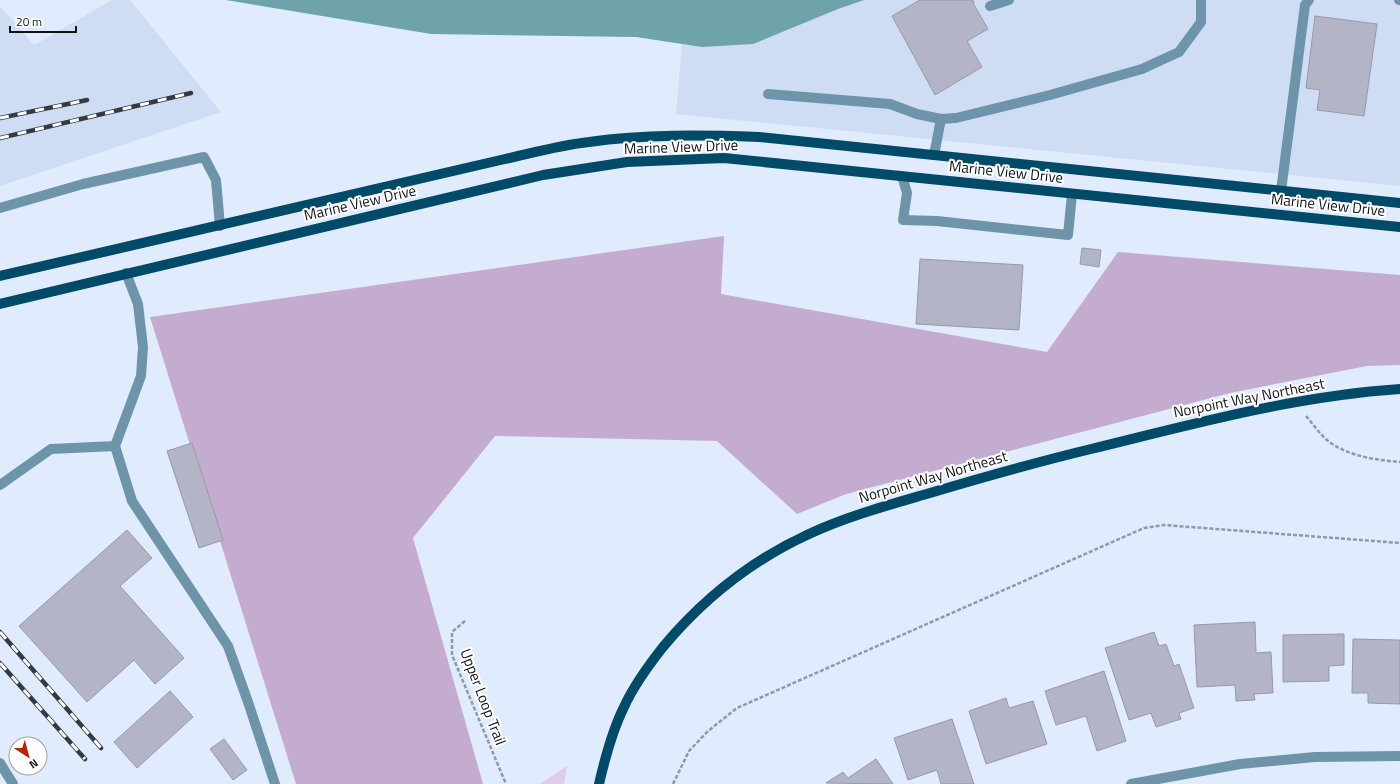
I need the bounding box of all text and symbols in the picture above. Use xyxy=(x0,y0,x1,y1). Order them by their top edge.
scale bar xyxy=(10,8,76,34)
text: 20 m xyxy=(16,12,42,31)
street label: Marine View Drive xyxy=(623,133,739,160)
street label: Marine View Drive xyxy=(948,154,1064,189)
street label: Marine View Drive xyxy=(301,178,418,227)
street label: Marine View Drive xyxy=(1270,187,1386,222)
street label: Norpoint Way Northeast xyxy=(1171,371,1327,423)
street label: Norpoint Way Northeast xyxy=(856,444,1011,509)
street label: Upper Loop Trail xyxy=(454,645,512,748)
north arrow xyxy=(8,736,48,776)
text: N xyxy=(26,755,42,773)

